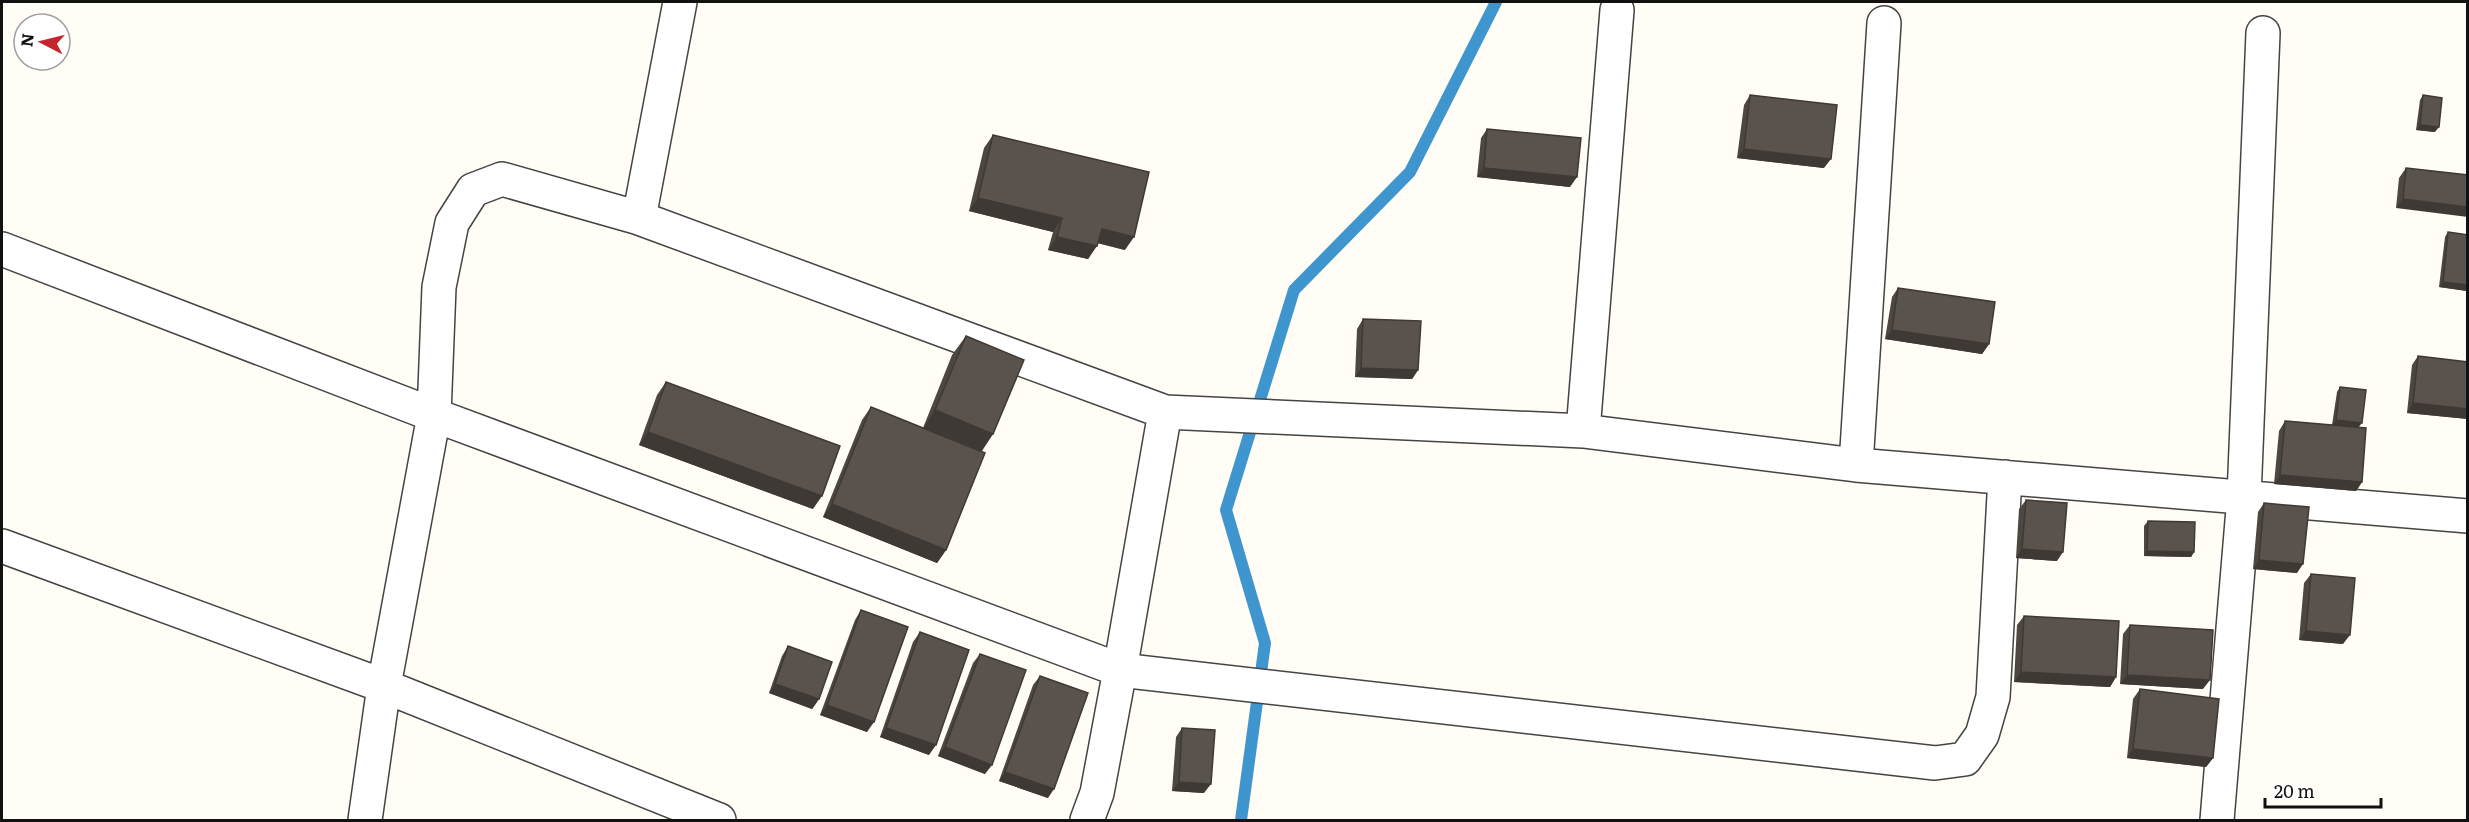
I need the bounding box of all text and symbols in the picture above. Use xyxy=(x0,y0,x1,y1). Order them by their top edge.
north arrow xyxy=(12,12,72,72)
text: N xyxy=(13,32,39,48)
scale bar xyxy=(2265,771,2380,809)
text: 20 m xyxy=(2274,777,2315,804)

